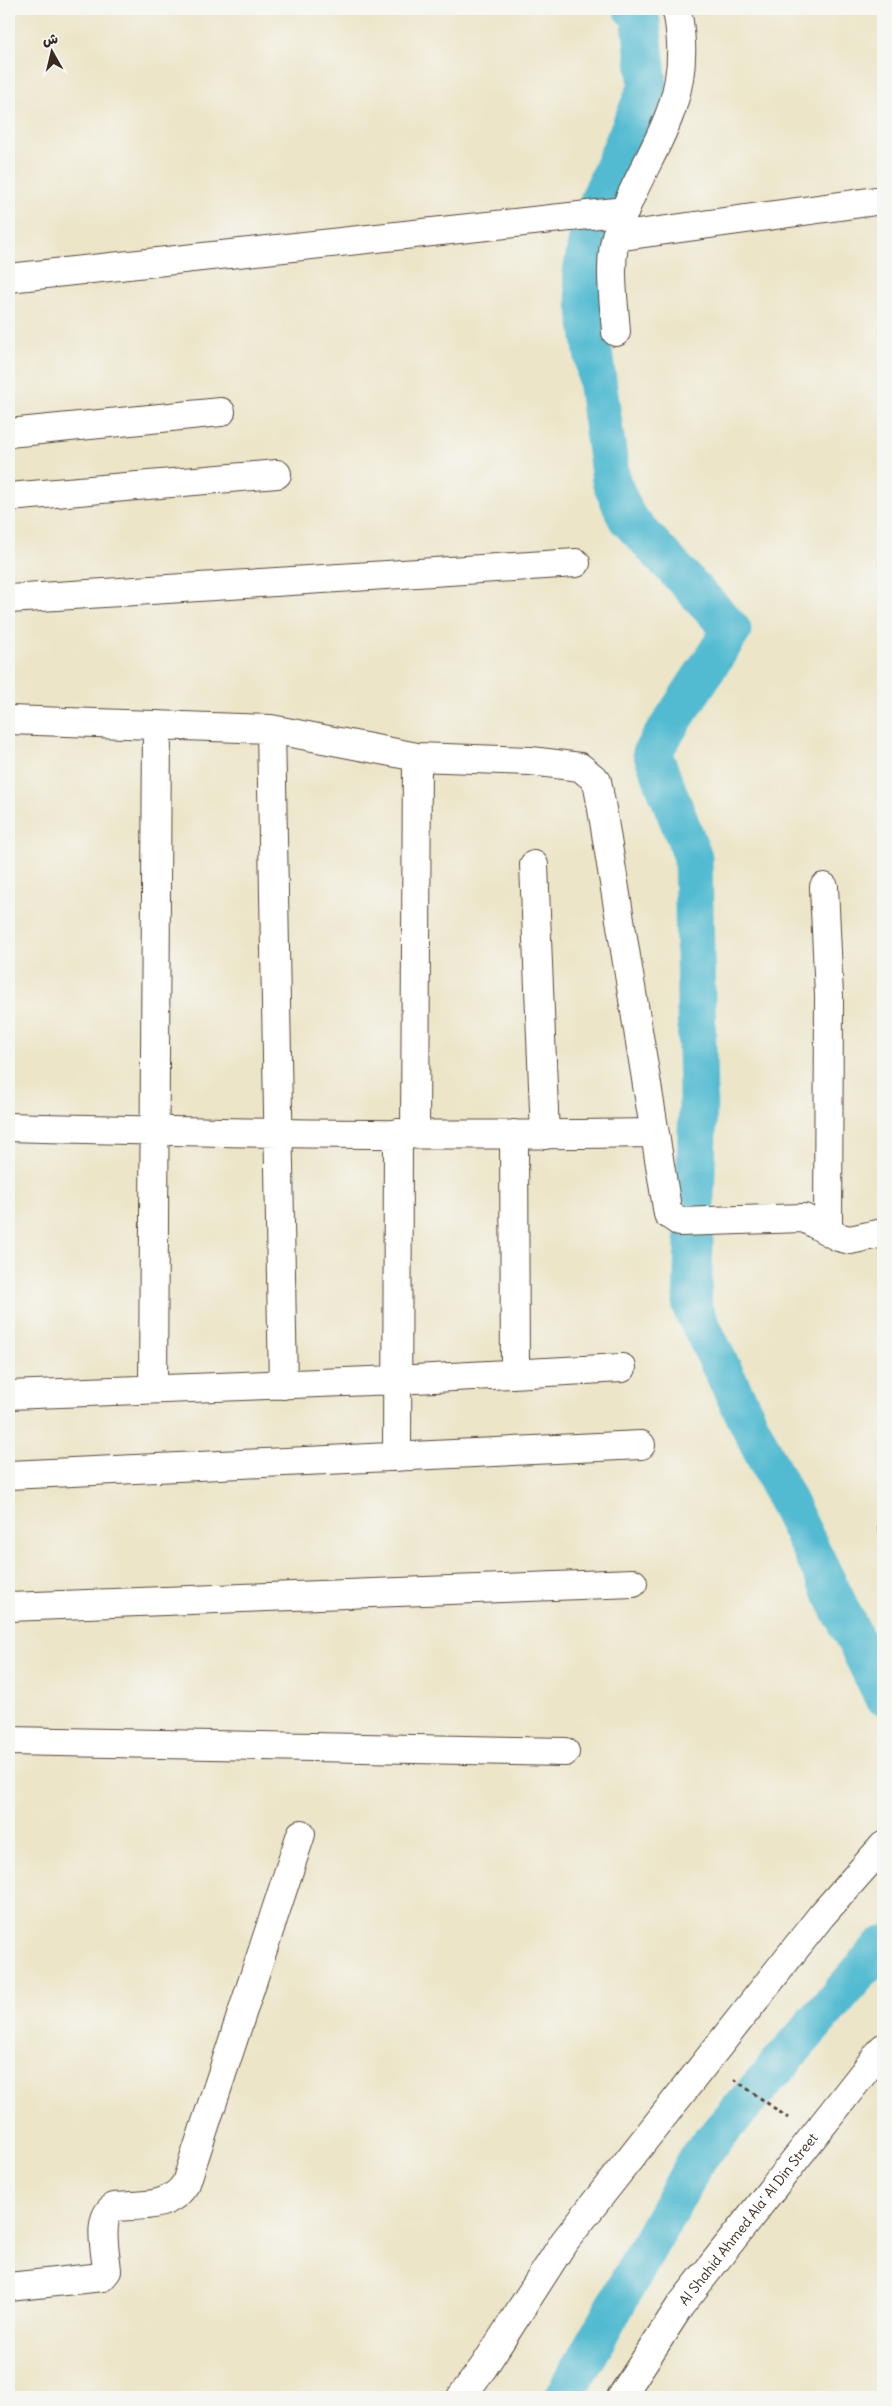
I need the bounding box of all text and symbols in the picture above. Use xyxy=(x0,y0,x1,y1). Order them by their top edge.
north arrow xyxy=(28,28,78,78)
text: ش xyxy=(41,29,59,49)
street label: Al Shahid Ahmed Ala' Al Din Street xyxy=(675,2129,822,2309)

